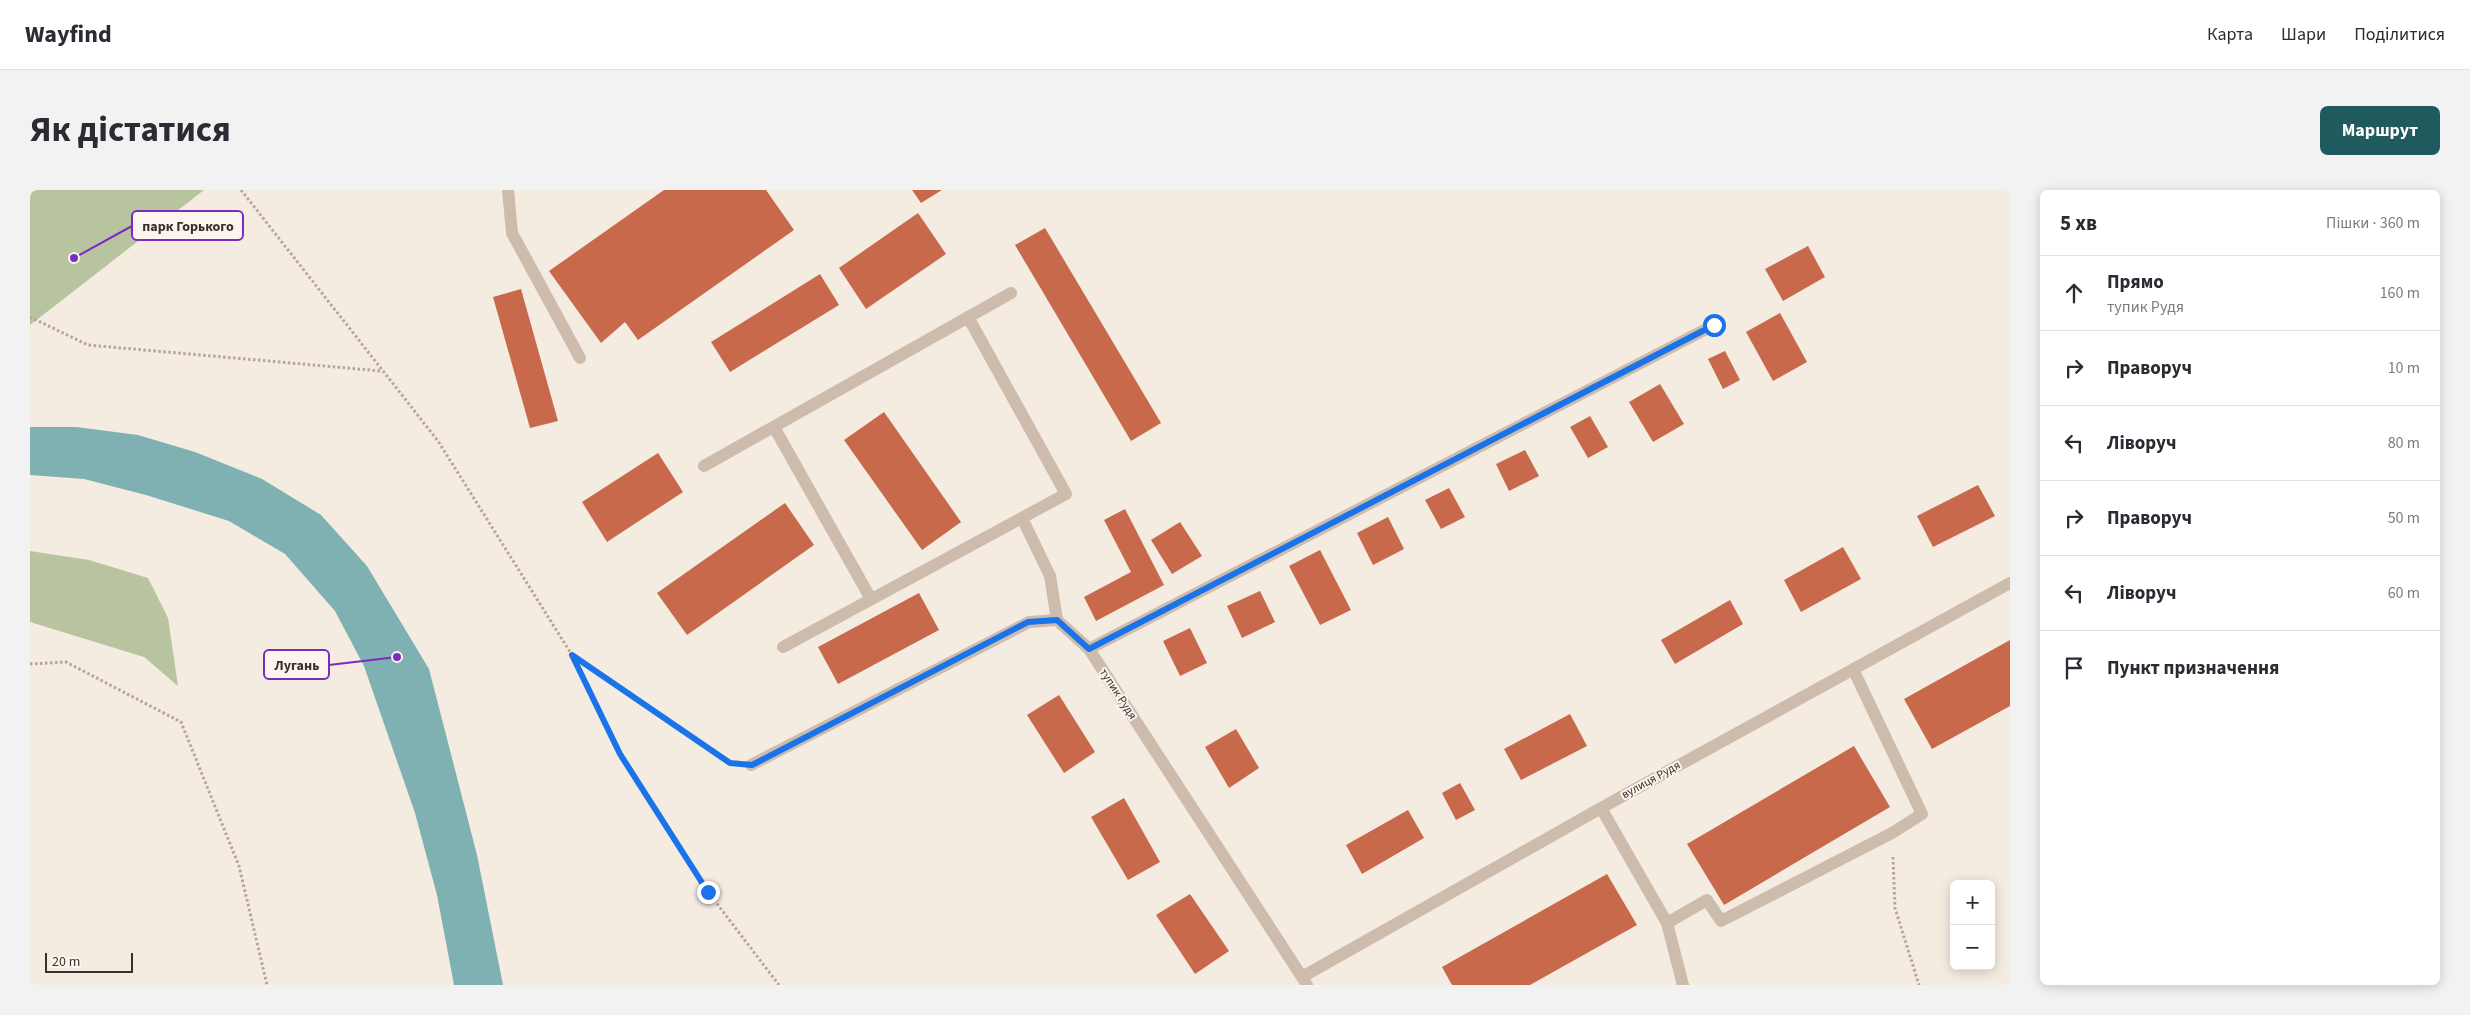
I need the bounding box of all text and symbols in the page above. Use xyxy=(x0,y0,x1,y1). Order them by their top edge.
text: Wayfind xyxy=(25,17,112,52)
text: Карта xyxy=(2207,22,2253,47)
text: Шари xyxy=(2281,22,2326,47)
text: Поділитися xyxy=(2354,22,2445,47)
text: Як дістатися xyxy=(30,105,231,155)
button: Маршрут xyxy=(2320,106,2440,155)
text: 5 хв xyxy=(2060,208,2097,238)
callout: парк Горького xyxy=(132,211,243,240)
text: Пішки · 360 m xyxy=(2326,212,2420,234)
text: парк Горького xyxy=(142,217,234,237)
text: Прямо xyxy=(2107,269,2164,296)
icon: ahead xyxy=(2060,279,2088,307)
text: 160 m xyxy=(2380,282,2420,304)
text: тупик Рудя xyxy=(2107,296,2184,318)
route start xyxy=(1703,314,1726,337)
icon: right xyxy=(2060,354,2088,382)
text: Праворуч xyxy=(2107,355,2192,382)
text: 10 m xyxy=(2388,357,2420,379)
icon: left xyxy=(2060,429,2088,457)
text: Ліворуч xyxy=(2107,430,2176,457)
text: 80 m xyxy=(2388,432,2420,454)
icon: right xyxy=(2060,504,2088,532)
text: Праворуч xyxy=(2107,505,2192,532)
text: 50 m xyxy=(2388,507,2420,529)
icon: left xyxy=(2060,579,2088,607)
text: Ліворуч xyxy=(2107,580,2176,607)
text: 60 m xyxy=(2388,582,2420,604)
callout: Лугань xyxy=(264,650,329,679)
icon: arrive xyxy=(2060,654,2088,682)
text: Пункт призначення xyxy=(2107,655,2279,682)
text: Лугань xyxy=(274,656,319,676)
street label: тупик Рудя xyxy=(1095,665,1141,723)
street label: вулиця Рудя xyxy=(1619,757,1683,803)
map controls xyxy=(1950,880,1995,970)
button: + xyxy=(1950,880,1995,925)
route end xyxy=(697,881,720,904)
button: − xyxy=(1950,925,1995,970)
scale bar xyxy=(45,950,132,973)
text: 20 m xyxy=(52,952,80,972)

